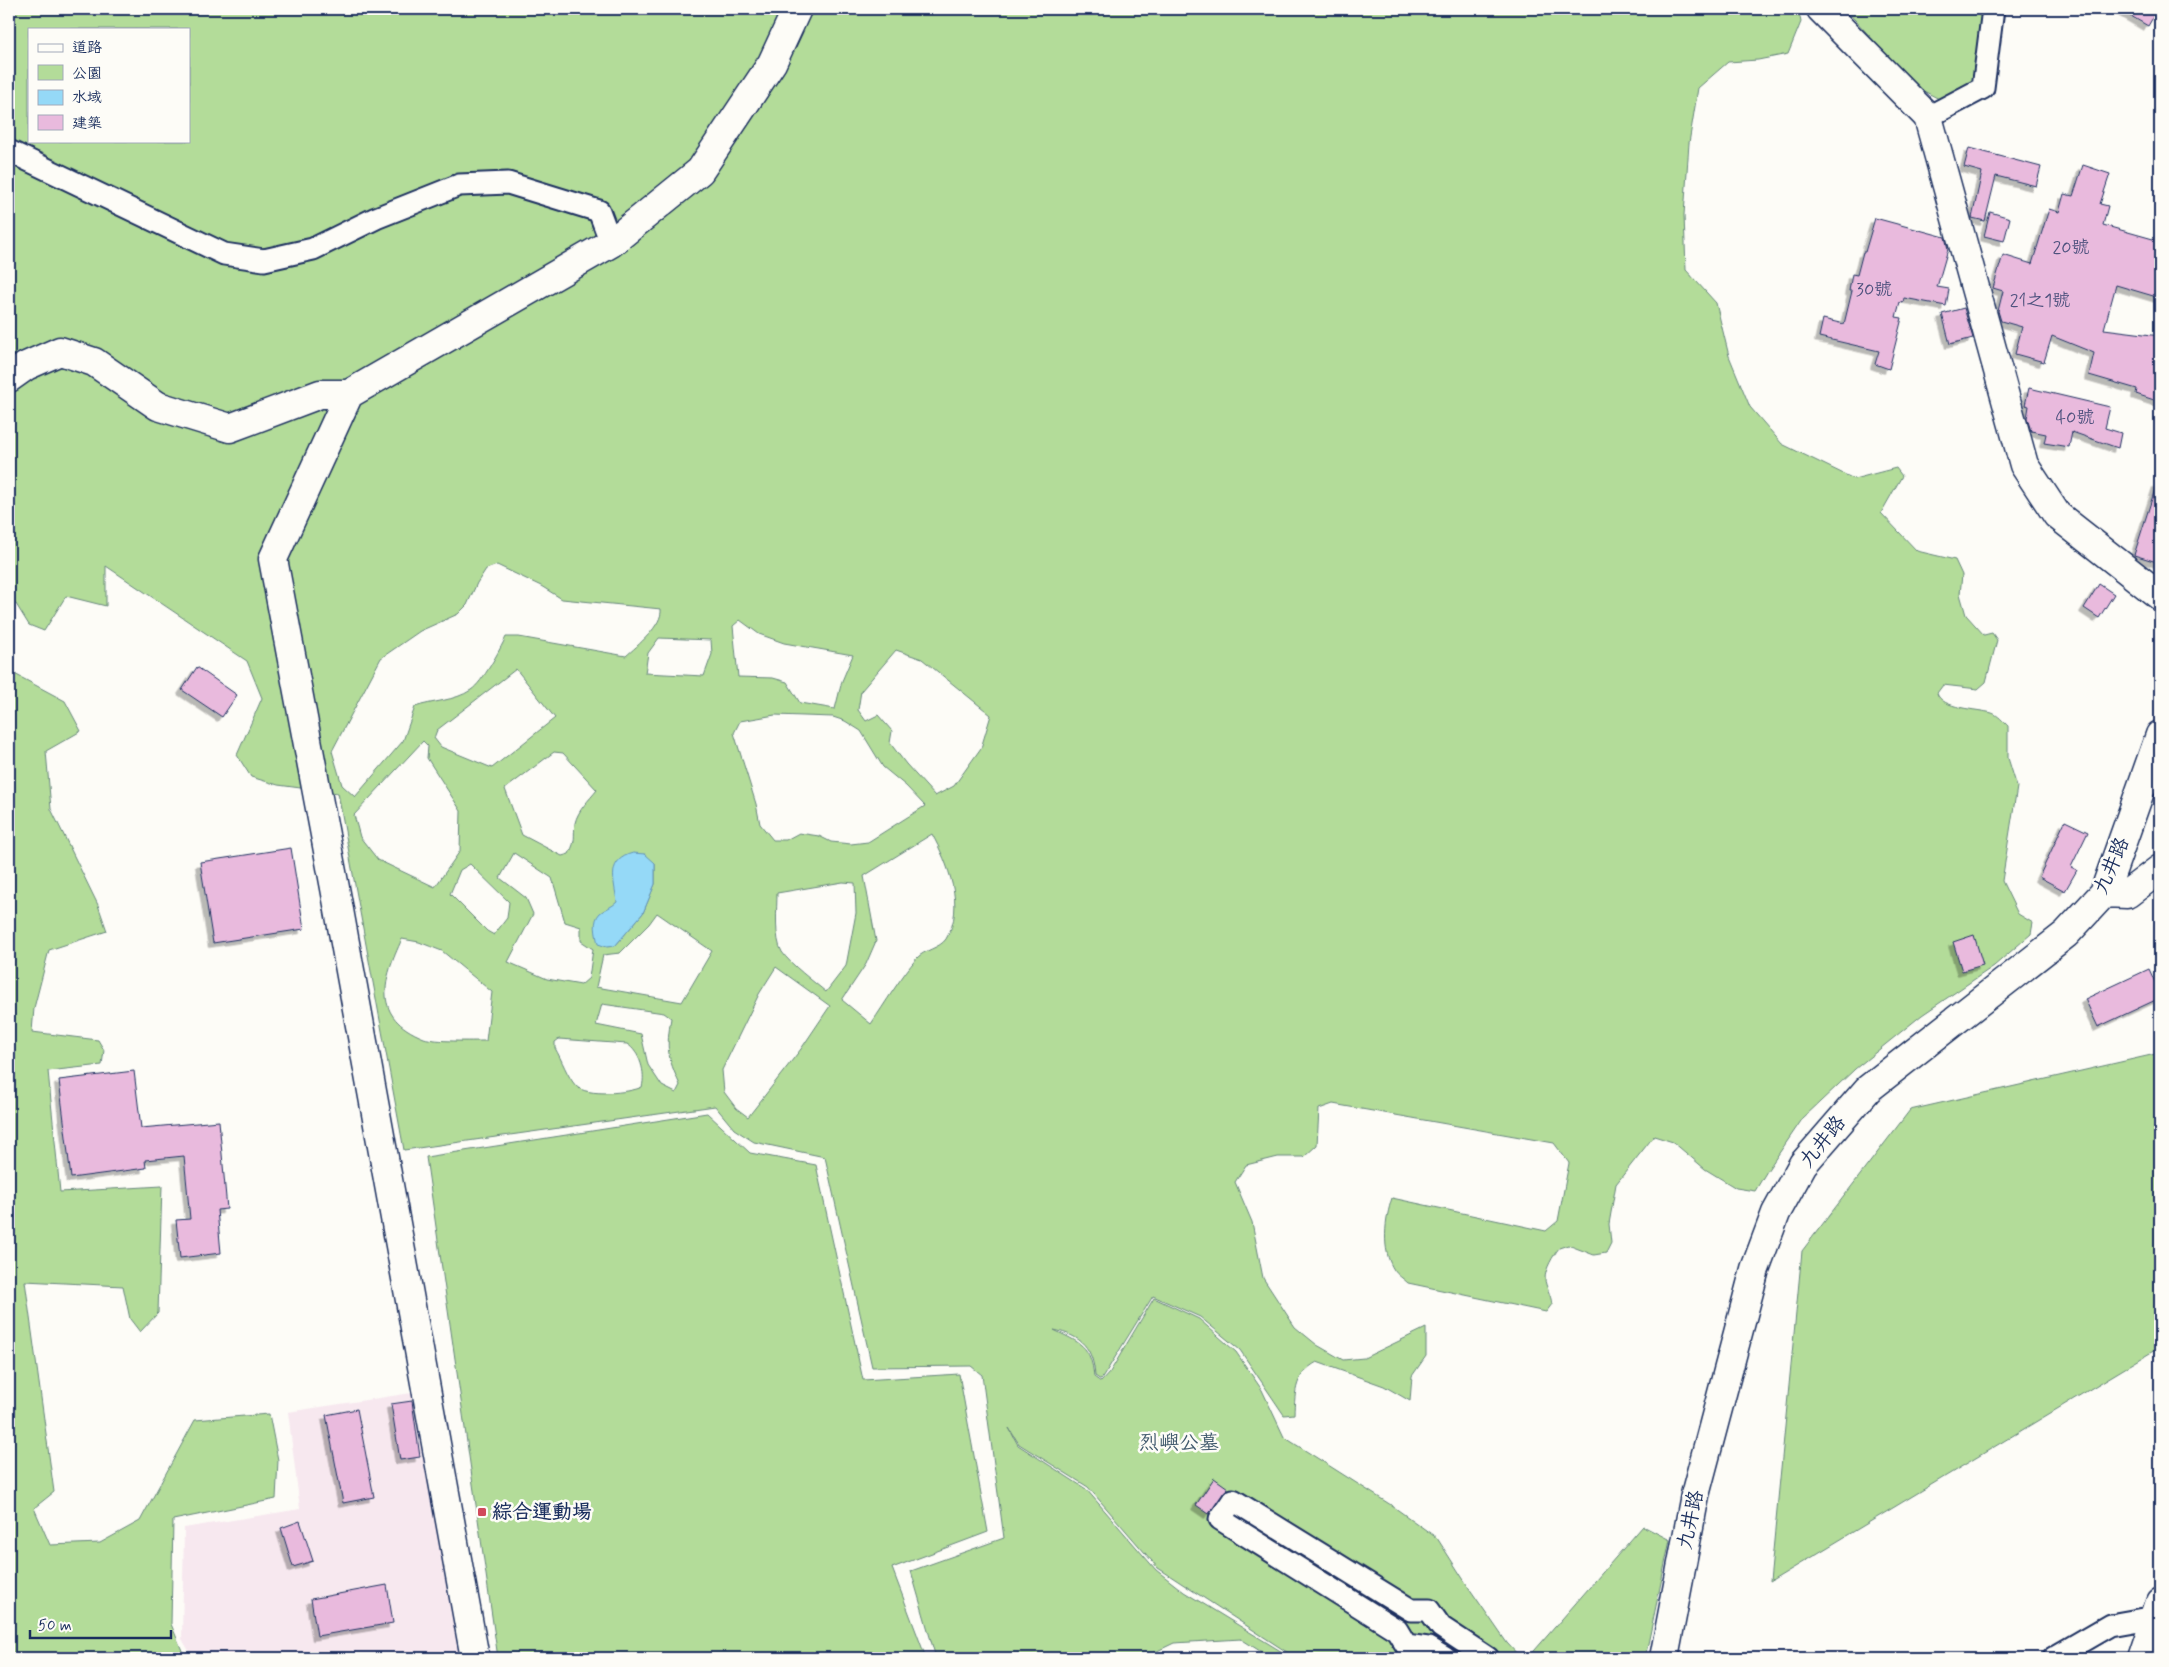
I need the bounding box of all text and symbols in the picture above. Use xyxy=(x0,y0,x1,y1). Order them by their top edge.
legend xyxy=(28,28,190,142)
text: 道路 xyxy=(72,38,102,58)
text: 公園 xyxy=(72,64,102,84)
text: 水域 xyxy=(72,88,102,108)
text: 建築 xyxy=(72,114,102,134)
house number: 20號 xyxy=(2052,236,2090,260)
house number: 30號 xyxy=(1856,278,1892,302)
house number: 21之1號 xyxy=(2010,289,2070,313)
house number: 40號 xyxy=(2056,406,2094,430)
street label: 九井路 xyxy=(2088,832,2137,899)
street label: 九井路 xyxy=(1794,1109,1853,1174)
park label: 烈嶼公墓 xyxy=(1139,1430,1219,1457)
street label: 九井路 xyxy=(1672,1487,1711,1552)
place label: 綜合運動場 xyxy=(492,1499,592,1526)
marker: 綜合運動場 xyxy=(476,1506,488,1518)
scale bar xyxy=(30,1607,171,1639)
text: 50 m xyxy=(38,1616,72,1636)

